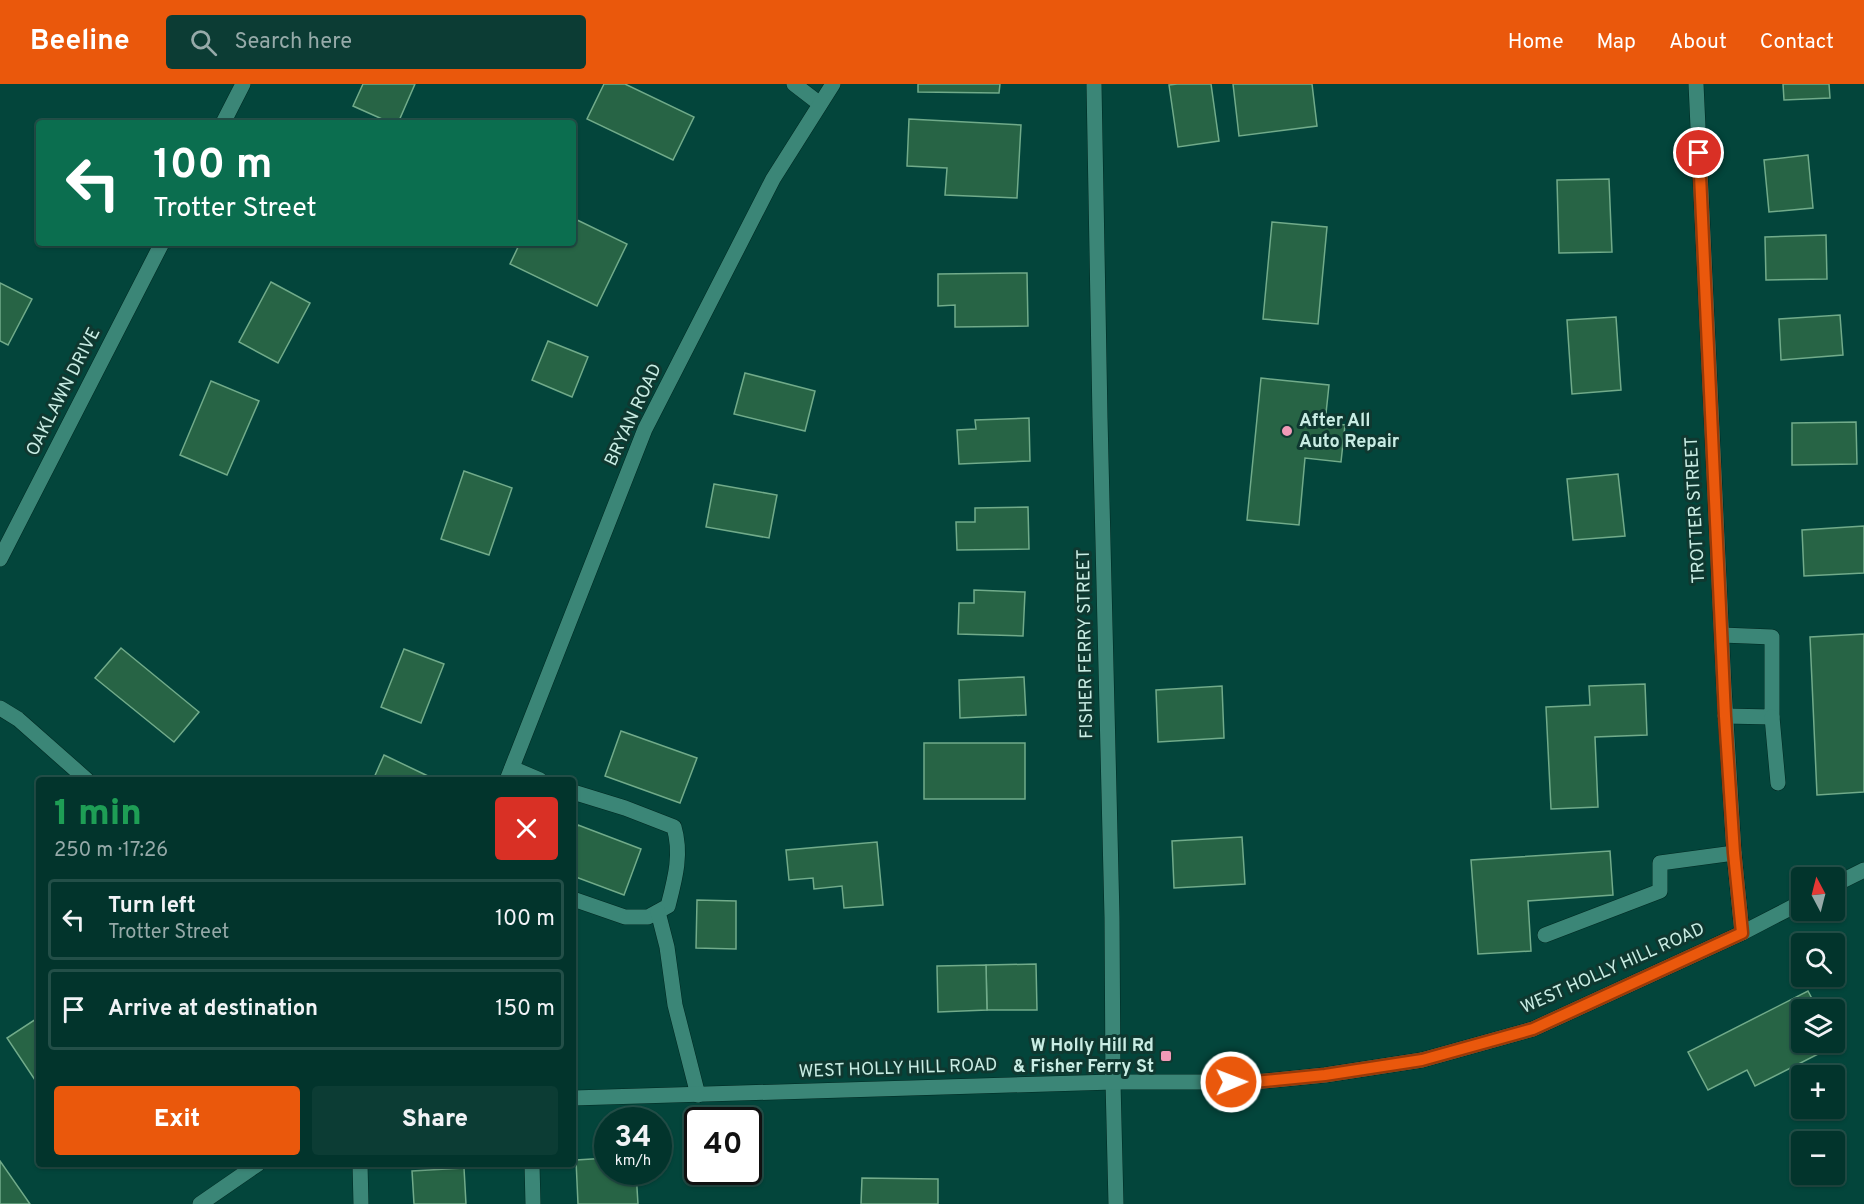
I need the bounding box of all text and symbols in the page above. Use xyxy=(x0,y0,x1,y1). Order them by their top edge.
search box xyxy=(166,15,586,69)
text: Beeline xyxy=(30,24,130,60)
icon: search xyxy=(187,26,220,59)
text: Search here xyxy=(235,29,352,56)
text: Home xyxy=(1508,29,1564,56)
text: Map xyxy=(1597,29,1636,56)
text: About xyxy=(1669,29,1727,56)
text: Contact xyxy=(1760,29,1834,56)
pin xyxy=(1673,127,1724,178)
icon: arrive xyxy=(1682,136,1715,169)
text: 100 m xyxy=(153,140,272,193)
icon: left xyxy=(54,144,132,222)
text: Trotter Street xyxy=(153,192,317,226)
street label: OAKLAWN DRIVE xyxy=(22,324,106,460)
street label: BRYAN ROAD xyxy=(600,360,668,470)
place label: After All Auto Repair xyxy=(1299,410,1400,454)
marker: After All Auto Repair xyxy=(1280,424,1294,438)
street label: TROTTER STREET xyxy=(1681,436,1711,584)
street label: FISHER FERRY STREET xyxy=(1073,549,1099,739)
text: 1 min xyxy=(54,792,142,838)
button: close xyxy=(495,797,558,860)
text: 250 m · 17:26 xyxy=(54,838,168,864)
north arrow xyxy=(1791,867,1845,921)
map controls xyxy=(1791,867,1845,1185)
text: Turn left xyxy=(108,893,196,920)
icon: left xyxy=(57,903,90,936)
text: 100 m xyxy=(495,906,555,933)
street label: WEST HOLLY HILL ROAD xyxy=(1517,918,1709,1020)
text: Trotter Street xyxy=(108,920,229,946)
button: search xyxy=(1791,933,1845,987)
icon: arrive xyxy=(57,993,90,1026)
text: Arrive at destination xyxy=(108,996,318,1023)
text: 150 m xyxy=(495,996,555,1023)
button: layers xyxy=(1791,999,1845,1053)
place label: W Holly Hill Rd & Fisher Ferry St xyxy=(1013,1035,1154,1079)
marker: W Holly Hill Rd & Fisher Ferry St xyxy=(1159,1049,1173,1063)
position arrow xyxy=(1199,1050,1263,1114)
street label: WEST HOLLY HILL ROAD xyxy=(798,1054,998,1084)
button: + xyxy=(1791,1065,1845,1119)
button: Exit xyxy=(54,1086,300,1155)
button: Share xyxy=(312,1086,558,1155)
speed limit sign: 40 xyxy=(684,1107,762,1185)
text: 34 xyxy=(614,1120,652,1157)
button: − xyxy=(1791,1131,1845,1185)
text: km/h xyxy=(615,1152,651,1171)

